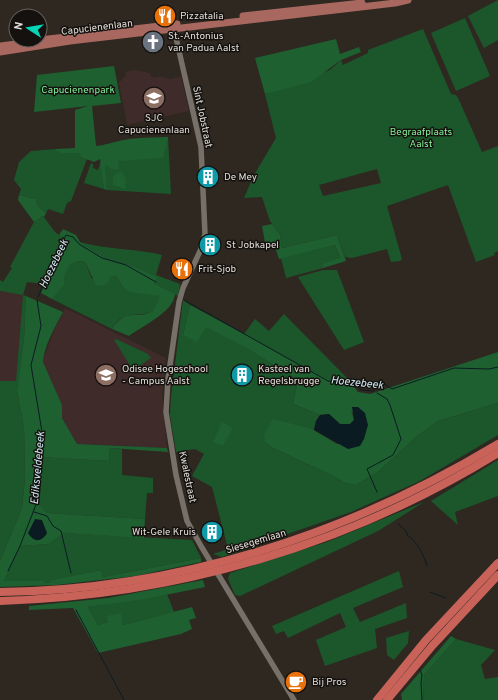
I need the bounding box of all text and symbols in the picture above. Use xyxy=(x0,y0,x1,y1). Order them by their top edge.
restaurant icon: Pizzatalia xyxy=(152,3,178,29)
north arrow xyxy=(8,8,48,48)
place label: Pizzatalia xyxy=(180,10,223,23)
street label: Capucienenlaan xyxy=(60,17,134,39)
text: N xyxy=(12,21,27,31)
church icon: St.-Antonius van Padua Aalst xyxy=(140,29,166,55)
place label: St.-Antonius van Padua Aalst xyxy=(168,30,240,55)
park label: Capucienenpark xyxy=(41,84,115,97)
school or university icon: SJC Capucienenlaan xyxy=(141,85,167,111)
street label: Sint Jobstraat xyxy=(189,85,215,149)
place label: SJC Capucienenlaan xyxy=(118,112,190,137)
park label: Begraafplaats Aalst xyxy=(390,126,453,151)
building icon: De Mey xyxy=(195,164,221,190)
place label: De Mey xyxy=(224,171,257,184)
building icon: St Jobkapel xyxy=(197,232,223,258)
water label: Hoezebeek xyxy=(36,237,72,291)
place label: St Jobkapel xyxy=(226,239,279,252)
restaurant icon: Frit-Sjob xyxy=(169,256,195,282)
place label: Frit-Sjob xyxy=(198,263,237,276)
school or university icon: Odisee Hogeschool - Campus Aalst xyxy=(93,362,119,388)
building icon: Kasteel van Regelsbrugge xyxy=(229,362,255,388)
place label: Odisee Hogeschool - Campus Aalst xyxy=(122,363,208,388)
place label: Kasteel van Regelsbrugge xyxy=(258,363,320,388)
water label: Hoezebeek xyxy=(330,373,384,393)
water label: Ediksveldebeek xyxy=(28,430,48,505)
street label: Kwalestraat xyxy=(175,450,199,504)
building icon: Wit-Gele Kruis xyxy=(199,519,225,545)
place label: Wit-Gele Kruis xyxy=(132,526,196,539)
street label: Siesegemlaan xyxy=(224,527,288,557)
cafe icon: Bij Pros xyxy=(283,669,309,695)
place label: Bij Pros xyxy=(312,676,347,689)

